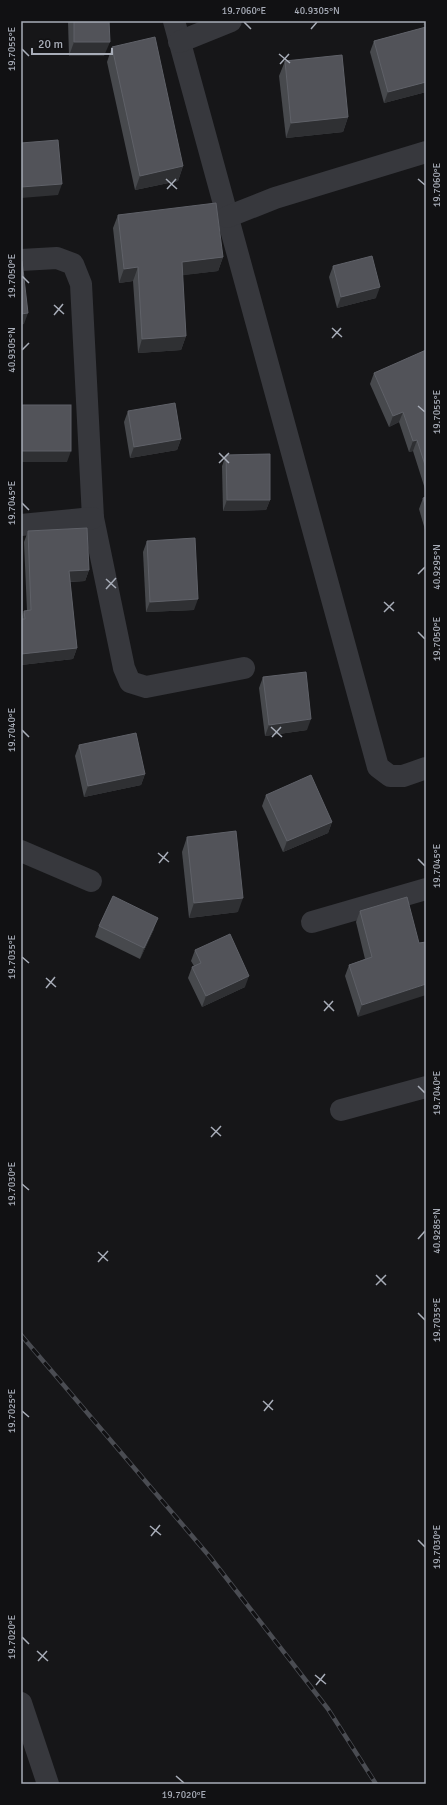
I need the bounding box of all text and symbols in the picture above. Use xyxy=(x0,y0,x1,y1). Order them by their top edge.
text: 19.7060°E xyxy=(222,5,267,17)
text: 40.9305°N xyxy=(294,5,340,17)
text: 19.7055°E xyxy=(6,26,18,71)
scale bar xyxy=(32,30,112,56)
text: 20 m xyxy=(38,37,63,52)
text: 19.7060°E xyxy=(431,162,443,207)
text: 19.7050°E xyxy=(6,253,18,298)
text: 40.9305°N xyxy=(6,327,18,373)
text: 19.7055°E xyxy=(431,389,443,434)
text: 19.7045°E xyxy=(6,480,18,525)
text: 40.9295°N xyxy=(431,544,443,590)
text: 19.7050°E xyxy=(431,616,443,661)
text: 19.7040°E xyxy=(6,707,18,752)
text: 19.7045°E xyxy=(431,843,443,888)
text: 19.7035°E xyxy=(6,934,18,979)
text: 19.7040°E xyxy=(431,1070,443,1115)
text: 19.7030°E xyxy=(6,1161,18,1206)
text: 40.9285°N xyxy=(431,1208,443,1254)
text: 19.7035°E xyxy=(431,1297,443,1342)
text: 19.7025°E xyxy=(6,1388,18,1433)
text: 19.7030°E xyxy=(431,1524,443,1569)
text: 19.7020°E xyxy=(6,1614,18,1659)
text: 19.7020°E xyxy=(162,1789,207,1801)

